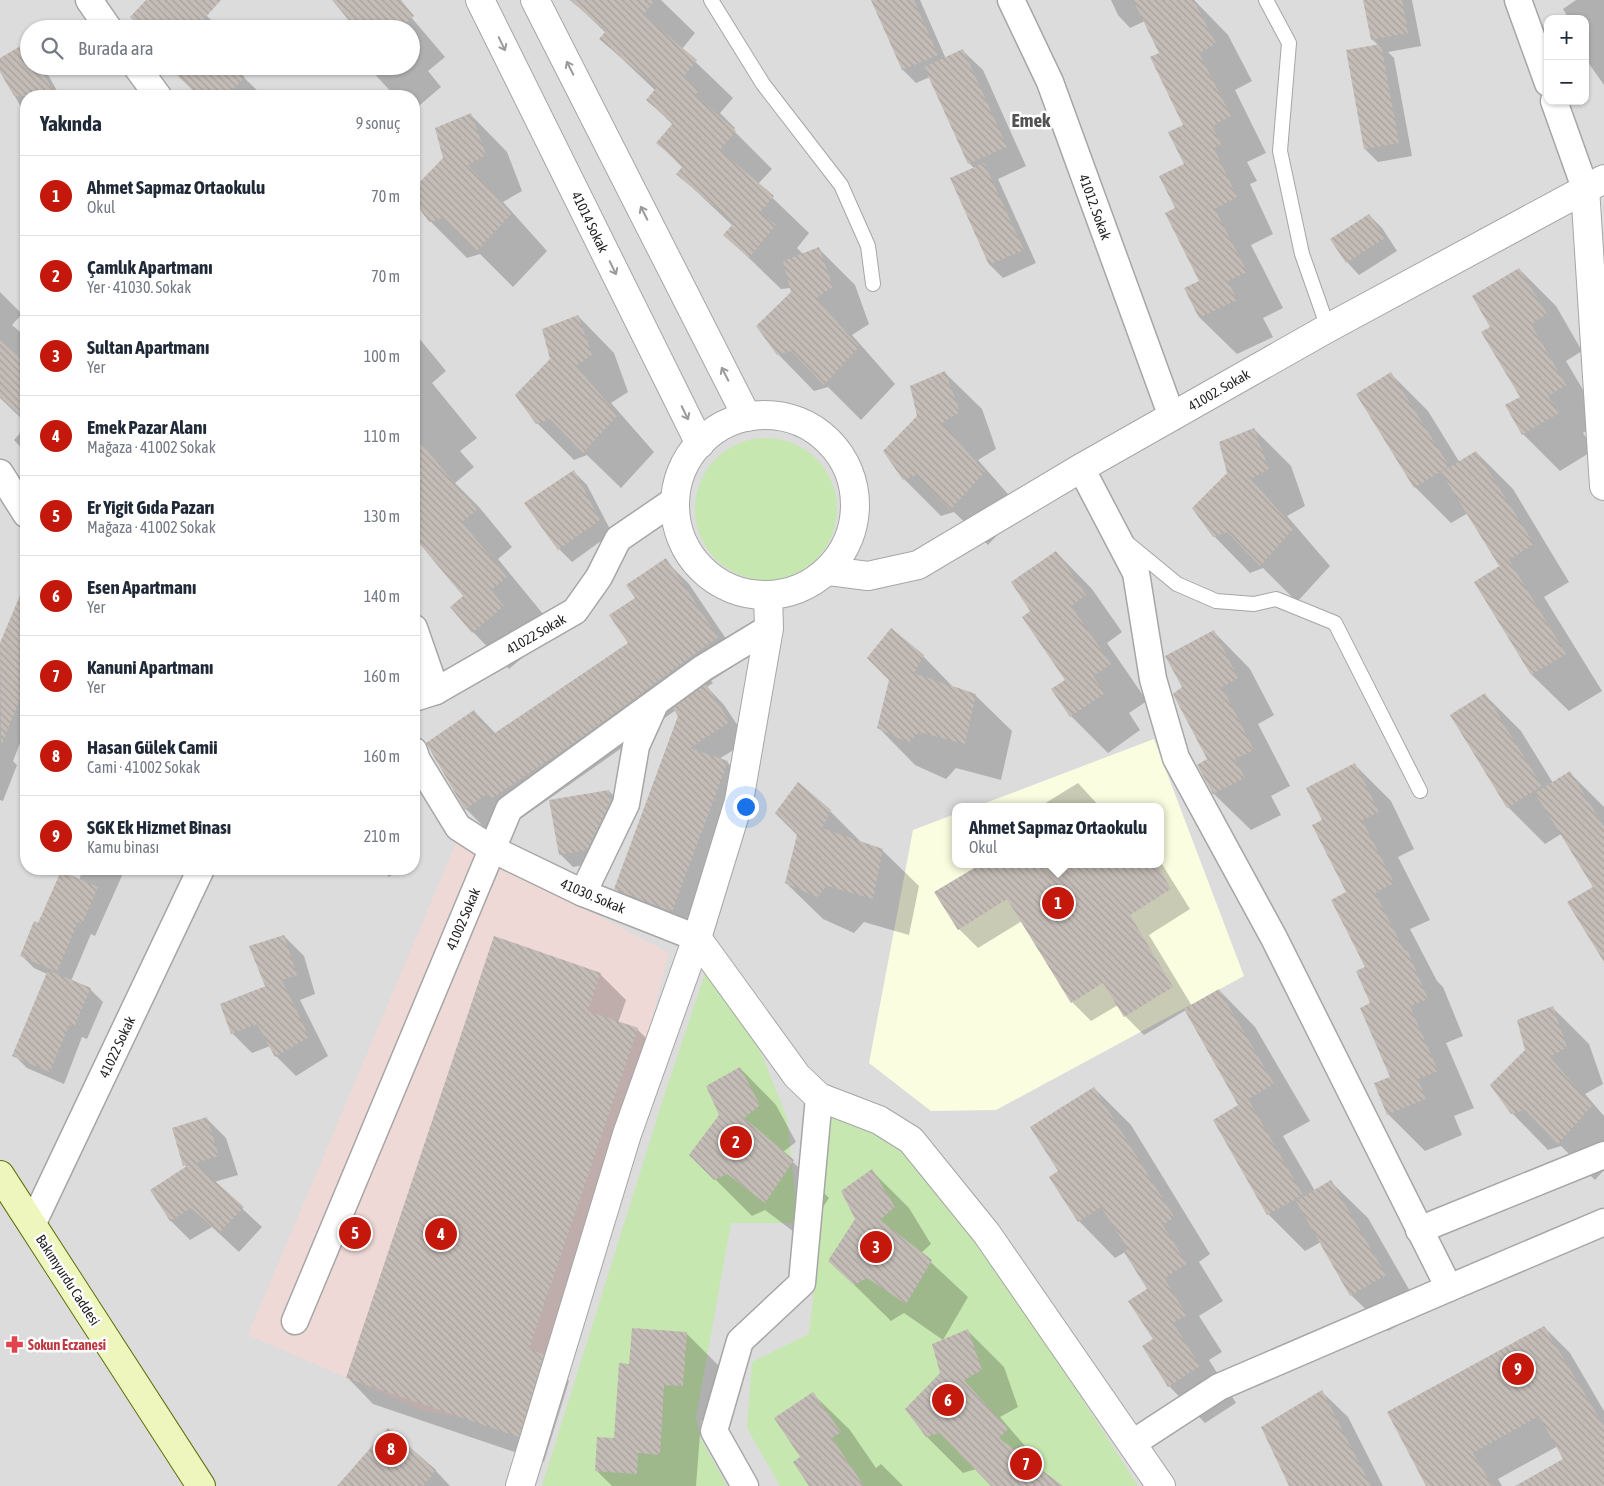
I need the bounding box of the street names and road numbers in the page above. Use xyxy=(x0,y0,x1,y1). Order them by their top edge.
street label: 41012. Sokak xyxy=(1076,172,1114,242)
street label: 41014 Sokak xyxy=(568,189,612,255)
street label: 41002. Sokak xyxy=(1185,366,1253,414)
street label: 41022 Sokak xyxy=(503,611,569,657)
street label: 41030. Sokak xyxy=(558,875,628,917)
street label: 41002 Sokak xyxy=(443,885,483,953)
street label: 41022 Sokak xyxy=(96,1014,138,1080)
street label: Bakımyurdu Caddesi xyxy=(33,1232,103,1328)

